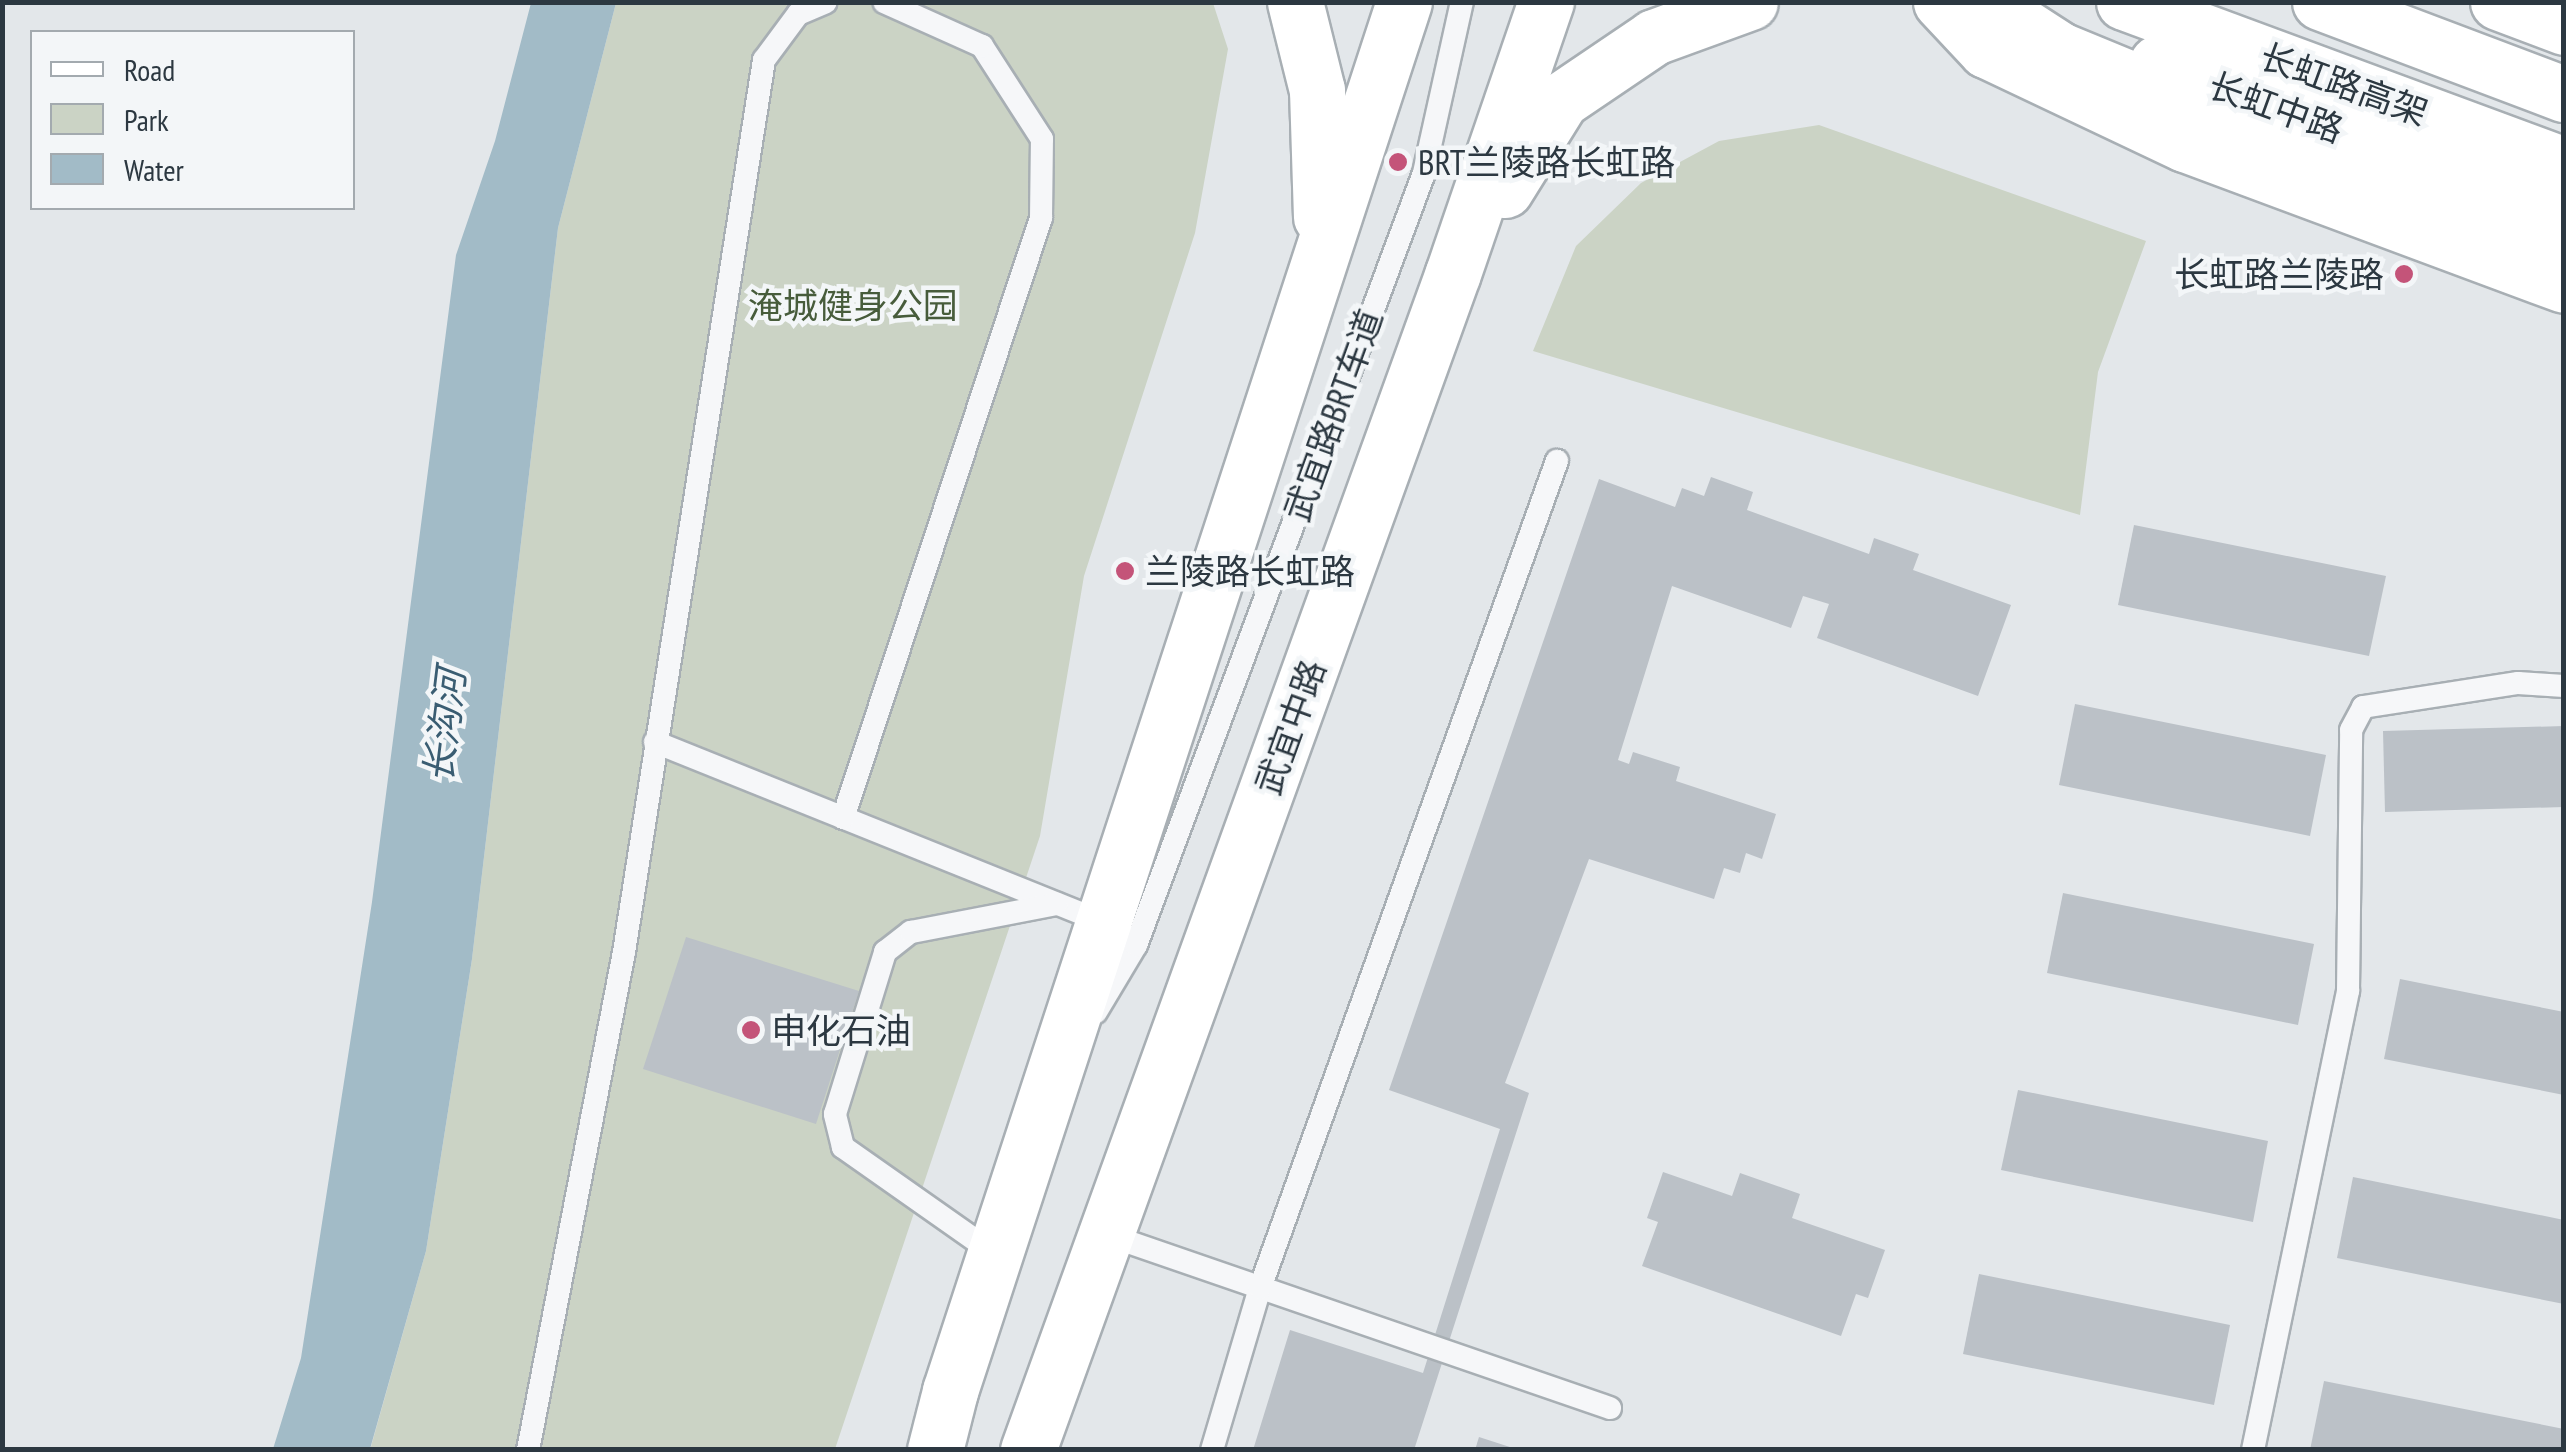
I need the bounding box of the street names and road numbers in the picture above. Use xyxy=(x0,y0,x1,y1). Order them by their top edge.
street label: 长虹路高架 xyxy=(2255,34,2433,134)
street label: 长虹中路 xyxy=(2203,63,2349,151)
street label: 武宜路BRT车道 xyxy=(1275,303,1391,527)
street label: 武宜中路 xyxy=(1246,654,1334,800)

